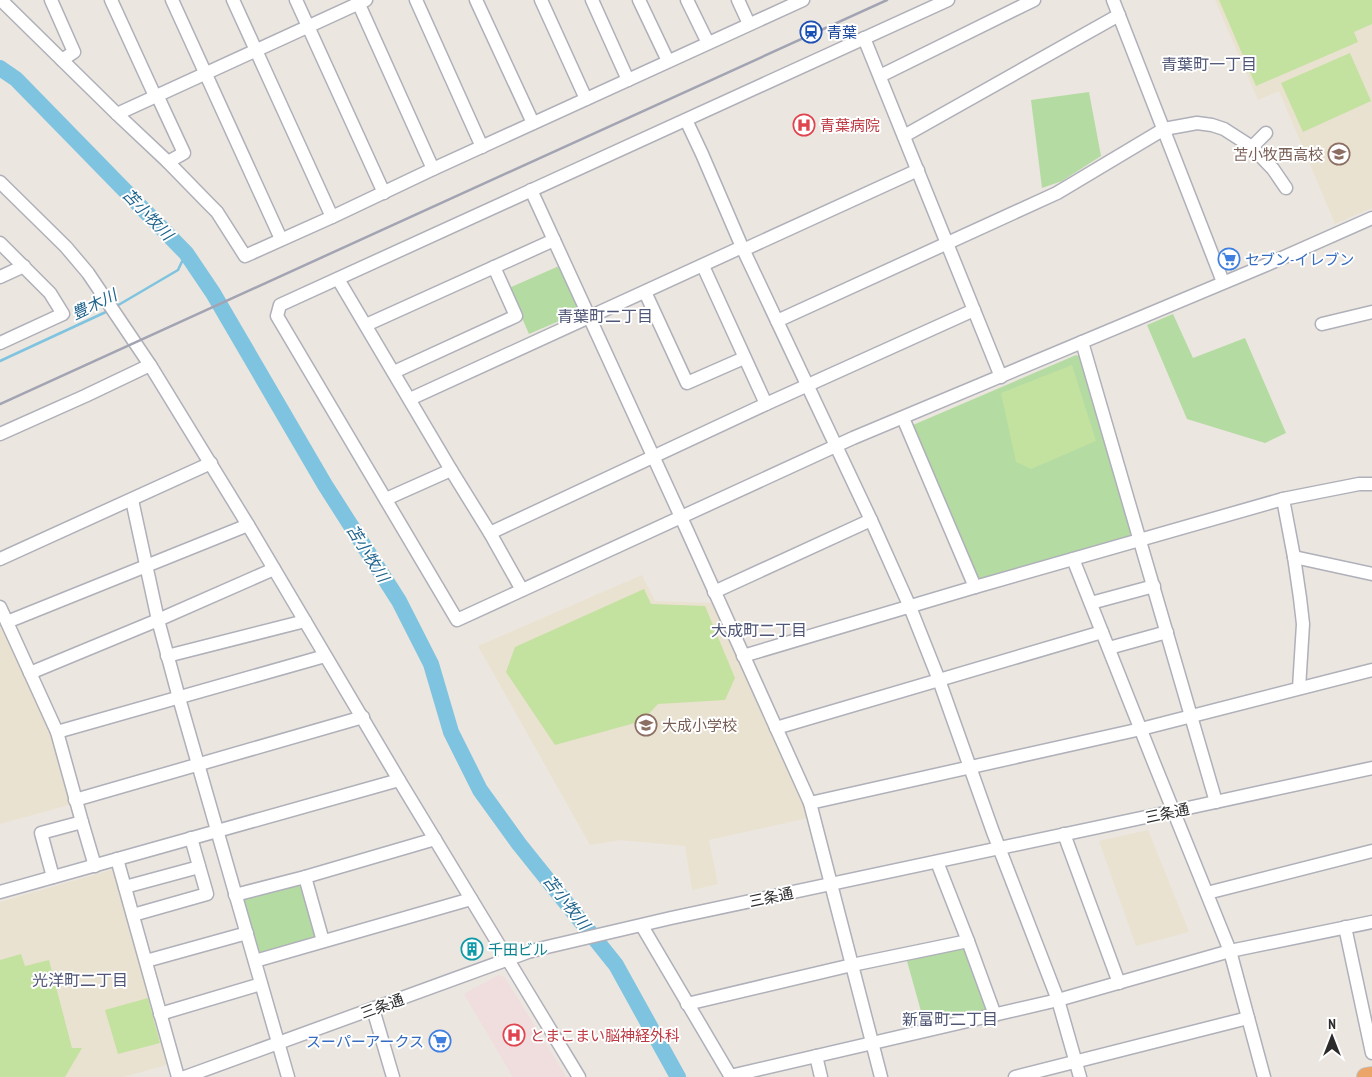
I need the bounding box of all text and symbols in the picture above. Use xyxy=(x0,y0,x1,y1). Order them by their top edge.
station icon: 青葉 xyxy=(799,20,823,44)
place label: 青葉 xyxy=(827,23,857,42)
district label: 青葉町一丁目 xyxy=(1161,54,1257,74)
hospital icon: 青葉病院 xyxy=(792,113,816,137)
place label: 青葉病院 xyxy=(820,116,880,135)
school or university icon: 苫小牧西高校 xyxy=(1327,142,1351,166)
place label: 苫小牧西高校 xyxy=(1233,145,1323,164)
water label: 苫小牧川 xyxy=(119,184,179,245)
supermarket icon: セブン-イレブン xyxy=(1217,247,1241,271)
place label: セブン-イレブン xyxy=(1245,250,1354,269)
water label: 豊木川 xyxy=(68,284,122,324)
district label: 青葉町二丁目 xyxy=(557,306,653,326)
water label: 苫小牧川 xyxy=(343,521,394,587)
district label: 大成町二丁目 xyxy=(711,620,807,640)
school or university icon: 大成小学校 xyxy=(634,713,658,737)
place label: 大成小学校 xyxy=(662,716,737,735)
street label: 三条通 xyxy=(1143,799,1191,827)
water label: 苫小牧川 xyxy=(539,871,596,935)
street label: 三条通 xyxy=(747,883,795,911)
building icon: 千田ビル xyxy=(460,937,484,961)
place label: 千田ビル xyxy=(488,940,548,959)
district label: 光洋町二丁目 xyxy=(32,970,128,990)
street label: 三条通 xyxy=(358,989,406,1023)
district label: 新富町二丁目 xyxy=(902,1009,998,1029)
north arrow xyxy=(1307,1012,1357,1062)
text: N xyxy=(1328,1015,1336,1033)
hospital icon: とまこまい脳神経外科 xyxy=(502,1023,526,1047)
place label: とまこまい脳神経外科 xyxy=(530,1026,680,1045)
supermarket icon: スーパーアークス xyxy=(428,1029,452,1053)
place label: スーパーアークス xyxy=(306,1032,424,1051)

